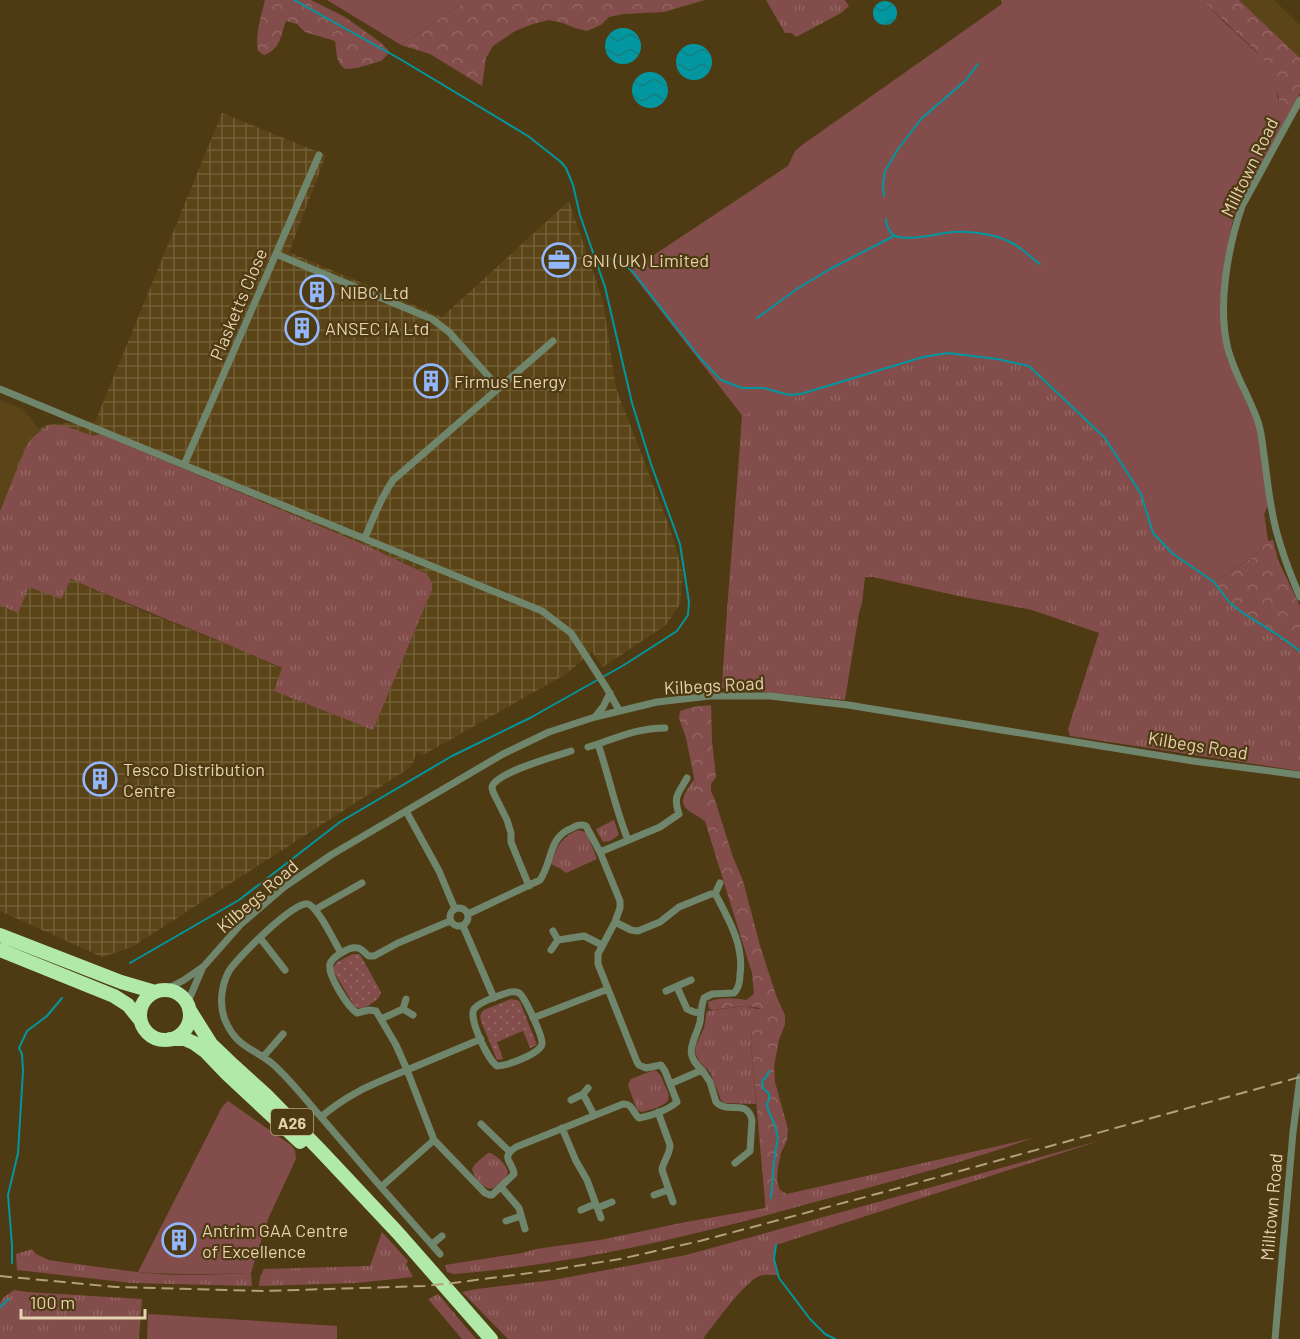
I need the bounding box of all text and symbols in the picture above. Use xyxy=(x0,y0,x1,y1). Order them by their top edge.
street label: Milltown Road xyxy=(1216,114,1282,220)
office icon: GNI (UK) Limited xyxy=(541,242,577,278)
street label: Plasketts Close xyxy=(205,245,271,363)
place label: GNI (UK) Limited xyxy=(582,249,709,271)
building icon: NIBC Ltd xyxy=(299,274,335,310)
place label: NIBC Ltd xyxy=(340,281,409,303)
building icon: ANSEC IA Ltd xyxy=(284,310,320,346)
place label: ANSEC IA Ltd xyxy=(325,317,429,339)
building icon: Firmus Energy xyxy=(413,363,449,399)
place label: Firmus Energy xyxy=(454,370,566,392)
street label: Kilbegs Road xyxy=(663,671,765,699)
street label: Kilbegs Road xyxy=(1147,726,1249,764)
place label: Tesco Distribution Centre xyxy=(123,758,265,801)
building icon: Tesco Distribution Centre xyxy=(82,761,118,797)
street label: Kilbegs Road xyxy=(212,855,302,937)
road number: A26 xyxy=(271,1109,313,1135)
street label: Milltown Road xyxy=(1255,1152,1287,1262)
place label: Antrim GAA Centre of Excellence xyxy=(202,1219,348,1262)
building icon: Antrim GAA Centre of Excellence xyxy=(161,1222,197,1258)
scale bar xyxy=(21,1282,146,1320)
text: 100 m xyxy=(30,1291,75,1313)

